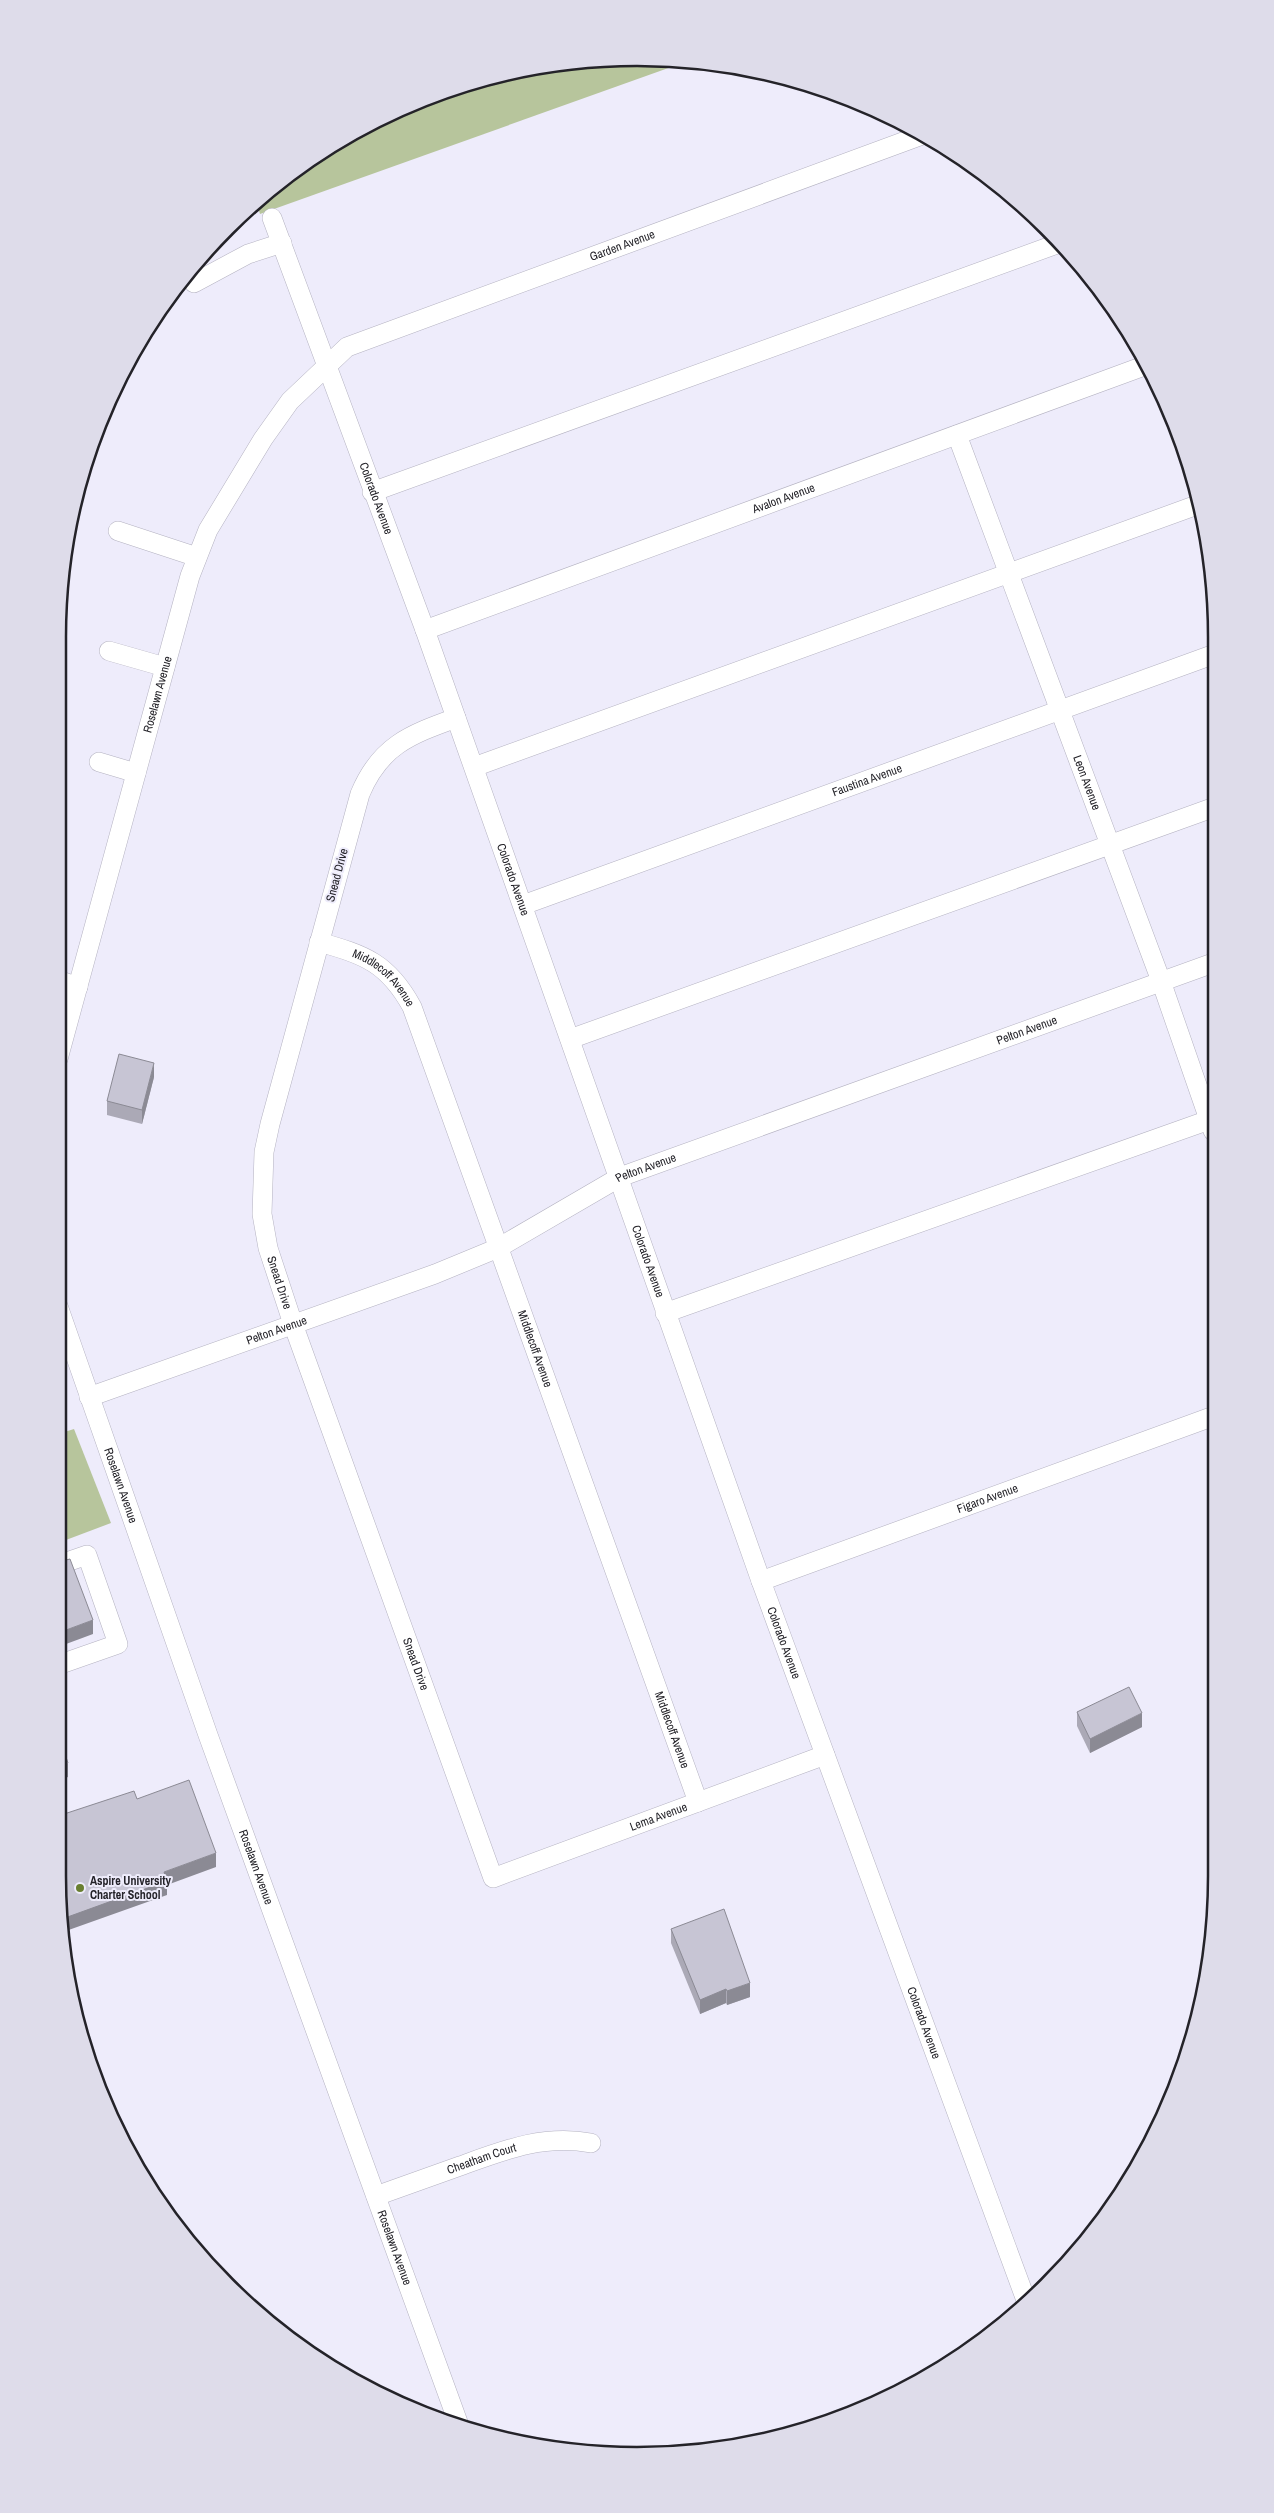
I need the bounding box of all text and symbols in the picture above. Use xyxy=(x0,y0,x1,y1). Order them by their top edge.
street label: Garden Avenue xyxy=(587,226,657,265)
street label: Colorado Avenue xyxy=(355,460,397,536)
street label: Avalon Avenue xyxy=(749,480,817,517)
street label: Roselawn Avenue xyxy=(140,654,176,734)
street label: Leon Avenue xyxy=(1069,753,1104,812)
street label: Faustina Avenue xyxy=(830,760,904,800)
street label: Colorado Avenue xyxy=(493,841,533,918)
street label: Snead Drive xyxy=(322,847,352,903)
street label: Middlecoff Avenue xyxy=(350,945,418,1010)
street label: Pelton Avenue xyxy=(994,1012,1059,1048)
street label: Pelton Avenue xyxy=(612,1149,678,1186)
street label: Colorado Avenue xyxy=(628,1223,668,1300)
street label: Snead Drive xyxy=(263,1254,296,1311)
street label: Middlecoff Avenue xyxy=(514,1308,556,1389)
street label: Pelton Avenue xyxy=(244,1312,309,1349)
street label: Roselawn Avenue xyxy=(100,1446,141,1525)
street label: Figaro Avenue xyxy=(955,1480,1020,1517)
street label: Colorado Avenue xyxy=(763,1605,804,1681)
street label: Snead Drive xyxy=(399,1635,433,1692)
street label: Middlecoff Avenue xyxy=(651,1689,693,1771)
street label: Lema Avenue xyxy=(627,1799,689,1835)
street label: Roselawn Avenue xyxy=(235,1827,277,1907)
place label: Aspire University Charter School xyxy=(90,1873,171,1903)
marker: Aspire University Charter School xyxy=(74,1882,86,1894)
street label: Colorado Avenue xyxy=(903,1985,944,2061)
street label: Cheatham Court xyxy=(445,2139,518,2178)
street label: Roselawn Avenue xyxy=(374,2208,415,2287)

